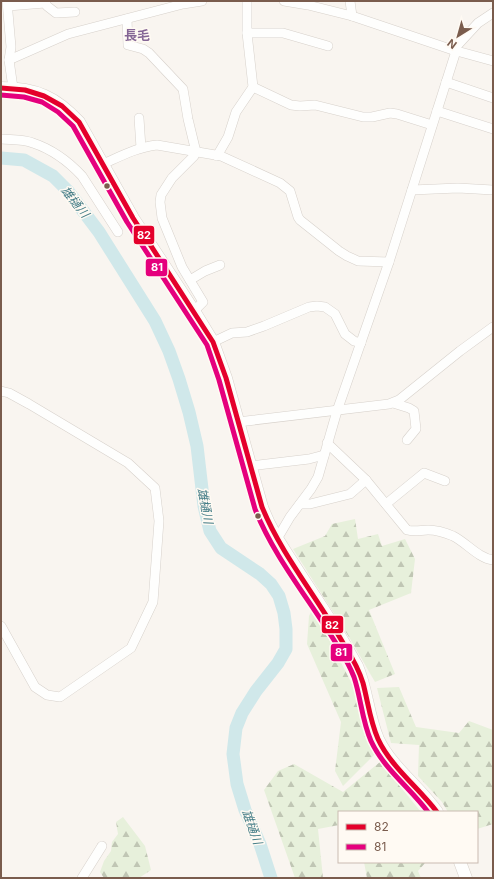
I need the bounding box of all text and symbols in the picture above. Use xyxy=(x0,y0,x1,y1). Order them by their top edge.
north arrow xyxy=(438,16,478,56)
district label: 長毛 xyxy=(124,27,150,43)
text: N xyxy=(444,36,460,52)
unlabelled marker xyxy=(102,181,112,191)
water label: 雄樋川 xyxy=(58,183,94,222)
line badge: 82 xyxy=(133,225,155,245)
text: 82 xyxy=(137,228,151,242)
line badge: 81 xyxy=(145,258,168,277)
text: 81 xyxy=(151,260,163,274)
water label: 雄樋川 xyxy=(195,487,217,527)
unlabelled marker xyxy=(253,511,263,521)
line badge: 82 xyxy=(321,615,344,634)
text: 82 xyxy=(325,618,339,632)
line badge: 81 xyxy=(330,643,353,662)
text: 81 xyxy=(335,645,347,659)
water label: 雄樋川 xyxy=(239,807,266,848)
legend xyxy=(338,811,478,863)
text: 82 xyxy=(374,819,389,834)
text: 81 xyxy=(374,839,386,854)

